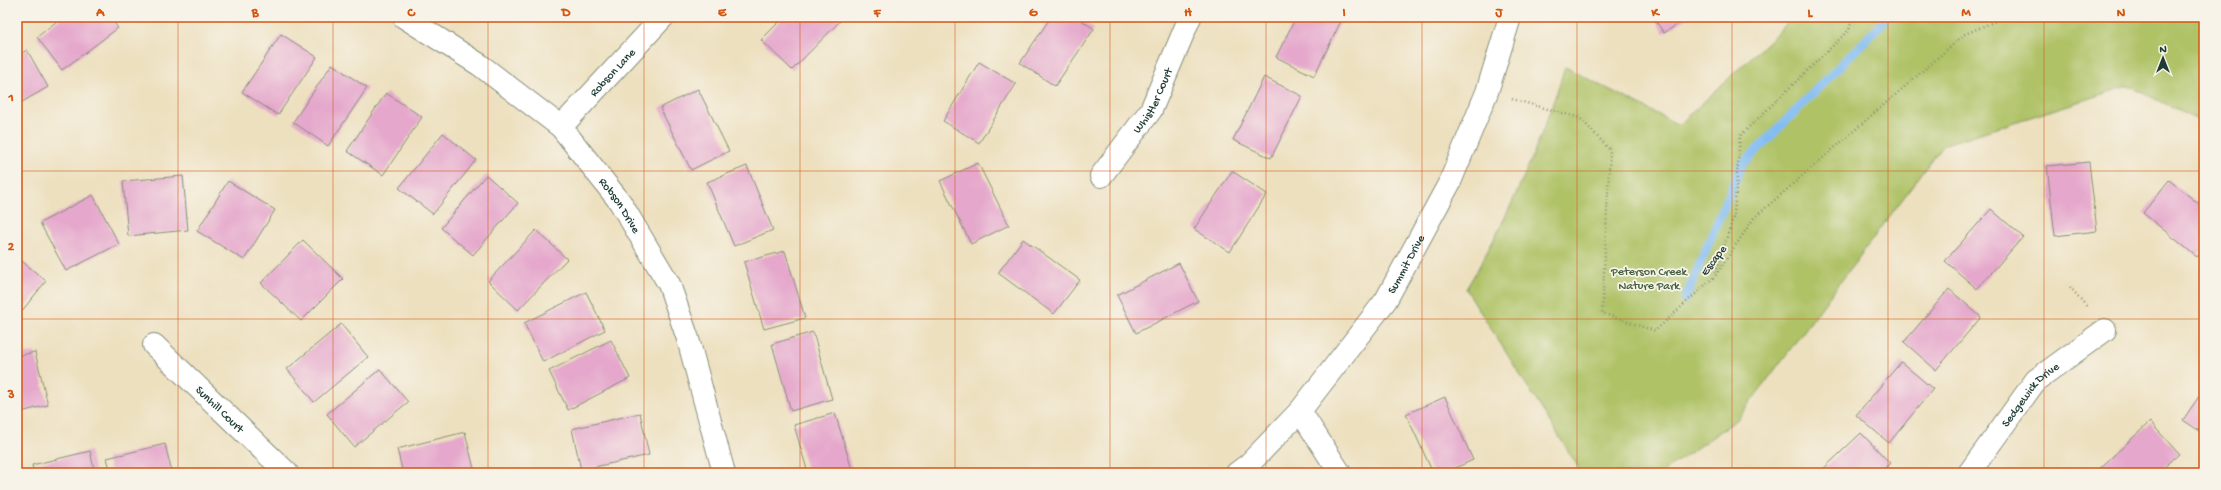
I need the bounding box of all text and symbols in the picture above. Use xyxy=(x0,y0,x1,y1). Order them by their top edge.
text: A xyxy=(95,6,105,21)
text: B xyxy=(251,6,260,21)
text: C xyxy=(406,6,416,21)
text: D xyxy=(561,6,571,21)
text: E xyxy=(718,6,727,21)
text: F xyxy=(873,6,882,21)
text: G xyxy=(1029,6,1038,21)
text: H xyxy=(1184,6,1192,21)
text: I xyxy=(1342,6,1346,21)
text: J xyxy=(1495,6,1504,21)
text: K xyxy=(1650,6,1660,21)
text: L xyxy=(1808,6,1814,21)
text: M xyxy=(1961,6,1971,21)
text: N xyxy=(2117,6,2126,21)
north arrow xyxy=(2143,38,2183,78)
text: N xyxy=(2159,44,2167,56)
street label: Robson Lane xyxy=(588,46,640,101)
street label: Whistler Court xyxy=(1131,65,1177,137)
text: 1 xyxy=(7,91,14,106)
street label: Robson Drive xyxy=(595,176,643,237)
street label: Summit Drive xyxy=(1386,232,1429,297)
text: 2 xyxy=(8,240,15,255)
street label: Escape xyxy=(1699,242,1731,279)
park label: Peterson Creek Nature Park xyxy=(1610,266,1689,294)
street label: Sedgewick Drive xyxy=(1999,360,2063,430)
street label: Sunhill Court xyxy=(192,384,247,437)
text: 3 xyxy=(7,388,15,403)

